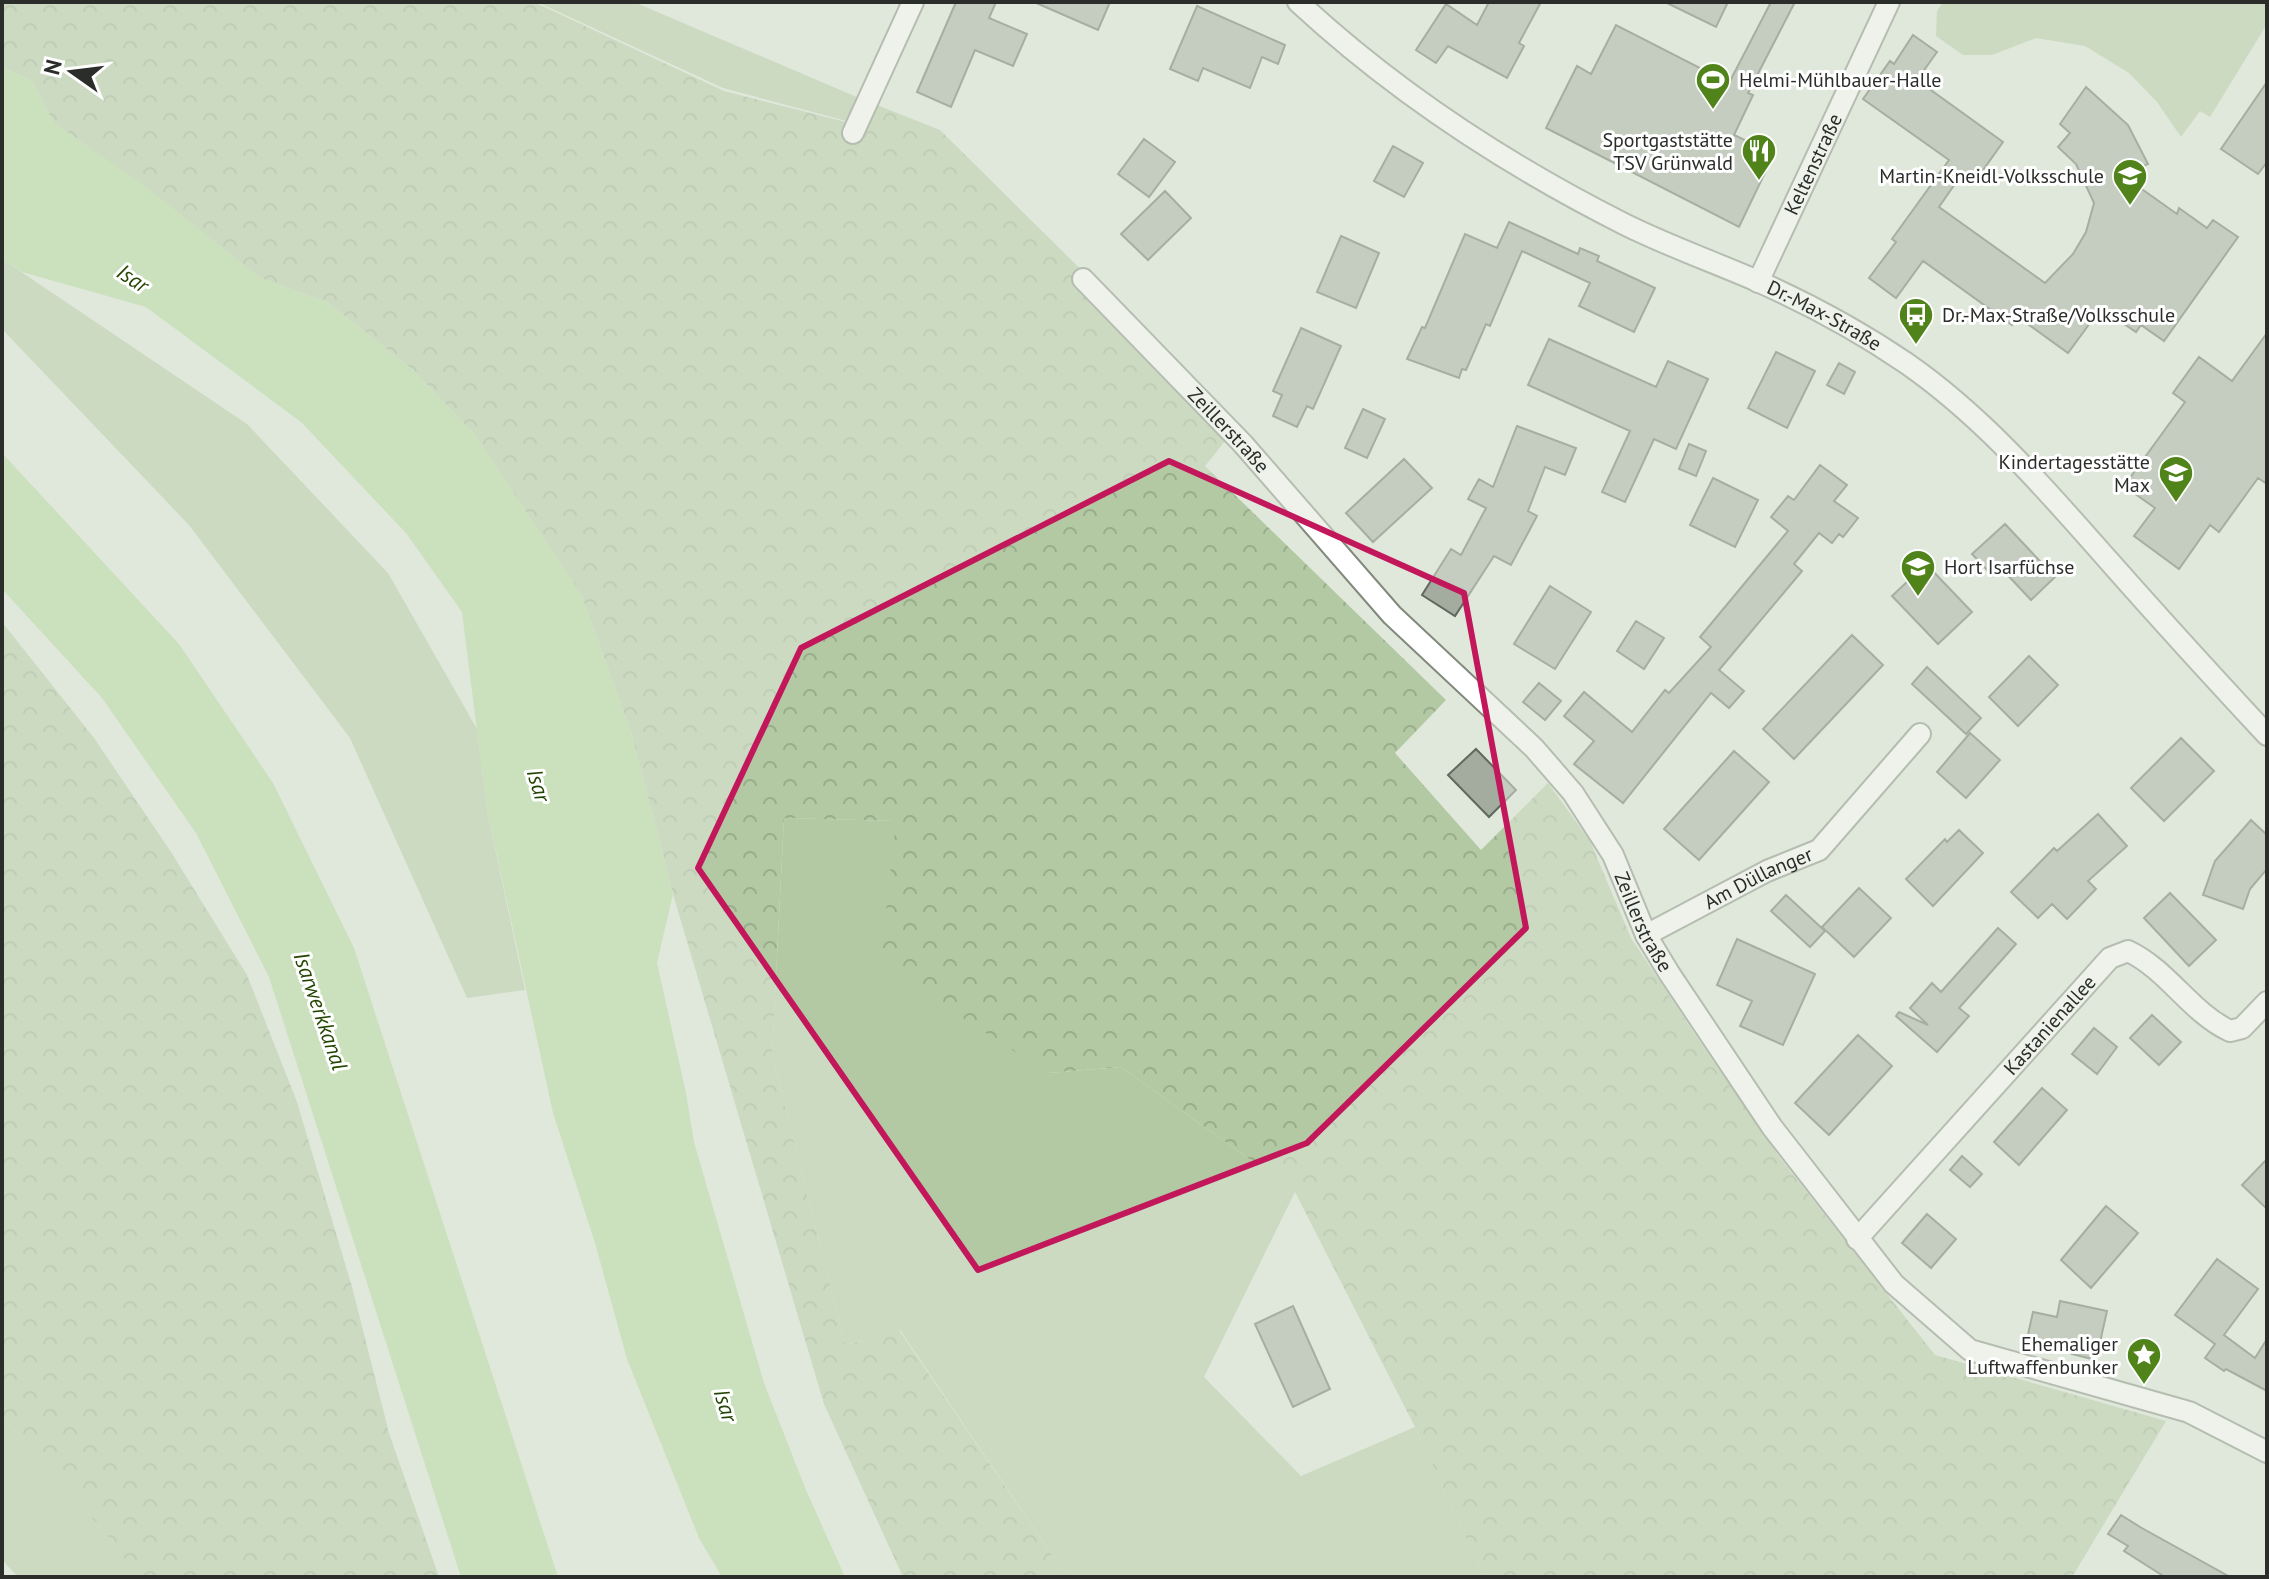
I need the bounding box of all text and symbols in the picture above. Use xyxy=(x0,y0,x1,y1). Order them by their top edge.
north arrow xyxy=(32,32,112,112)
text: N xyxy=(37,57,68,78)
sports icon: Helmi-Mühlbauer-Halle xyxy=(1694,61,1732,111)
place label: Helmi-Mühlbauer-Halle xyxy=(1739,67,1941,93)
street label: Keltenstraße xyxy=(1778,109,1848,219)
place label: Sportgaststätte TSV Grünwald xyxy=(1602,127,1733,176)
restaurant icon: Sportgaststätte TSV Grünwald xyxy=(1740,132,1778,182)
school or university icon: Martin-Kneidl-Volksschule xyxy=(2111,157,2149,207)
place label: Martin-Kneidl-Volksschule xyxy=(1879,163,2104,189)
water label: Isar xyxy=(112,257,156,300)
street label: Dr.-Max-Straße xyxy=(1763,274,1886,357)
bus stop icon: Dr.-Max-Straße/Volksschule xyxy=(1897,296,1935,346)
place label: Dr.-Max-Straße/Volksschule xyxy=(1942,302,2175,328)
street label: Zeillerstraße xyxy=(1182,382,1275,478)
place label: Kindertagesstätte Max xyxy=(1999,449,2150,498)
school or university icon: Kindertagesstätte Max xyxy=(2157,454,2195,504)
school or university icon: Hort Isarfüchse xyxy=(1899,548,1937,598)
place label: Hort Isarfüchse xyxy=(1944,554,2074,580)
water label: Isar xyxy=(521,765,558,806)
street label: Am Düllanger xyxy=(1699,841,1816,915)
street label: Zeillerstraße xyxy=(1608,868,1678,977)
water label: Isarwerkkanal xyxy=(288,948,354,1074)
street label: Kastanienallee xyxy=(1998,969,2101,1080)
place label: Ehemaliger Luftwaffenbunker xyxy=(1967,1331,2118,1380)
place icon: Ehemaliger Luftwaffenbunker xyxy=(2125,1336,2163,1386)
water label: Isar xyxy=(708,1385,745,1426)

